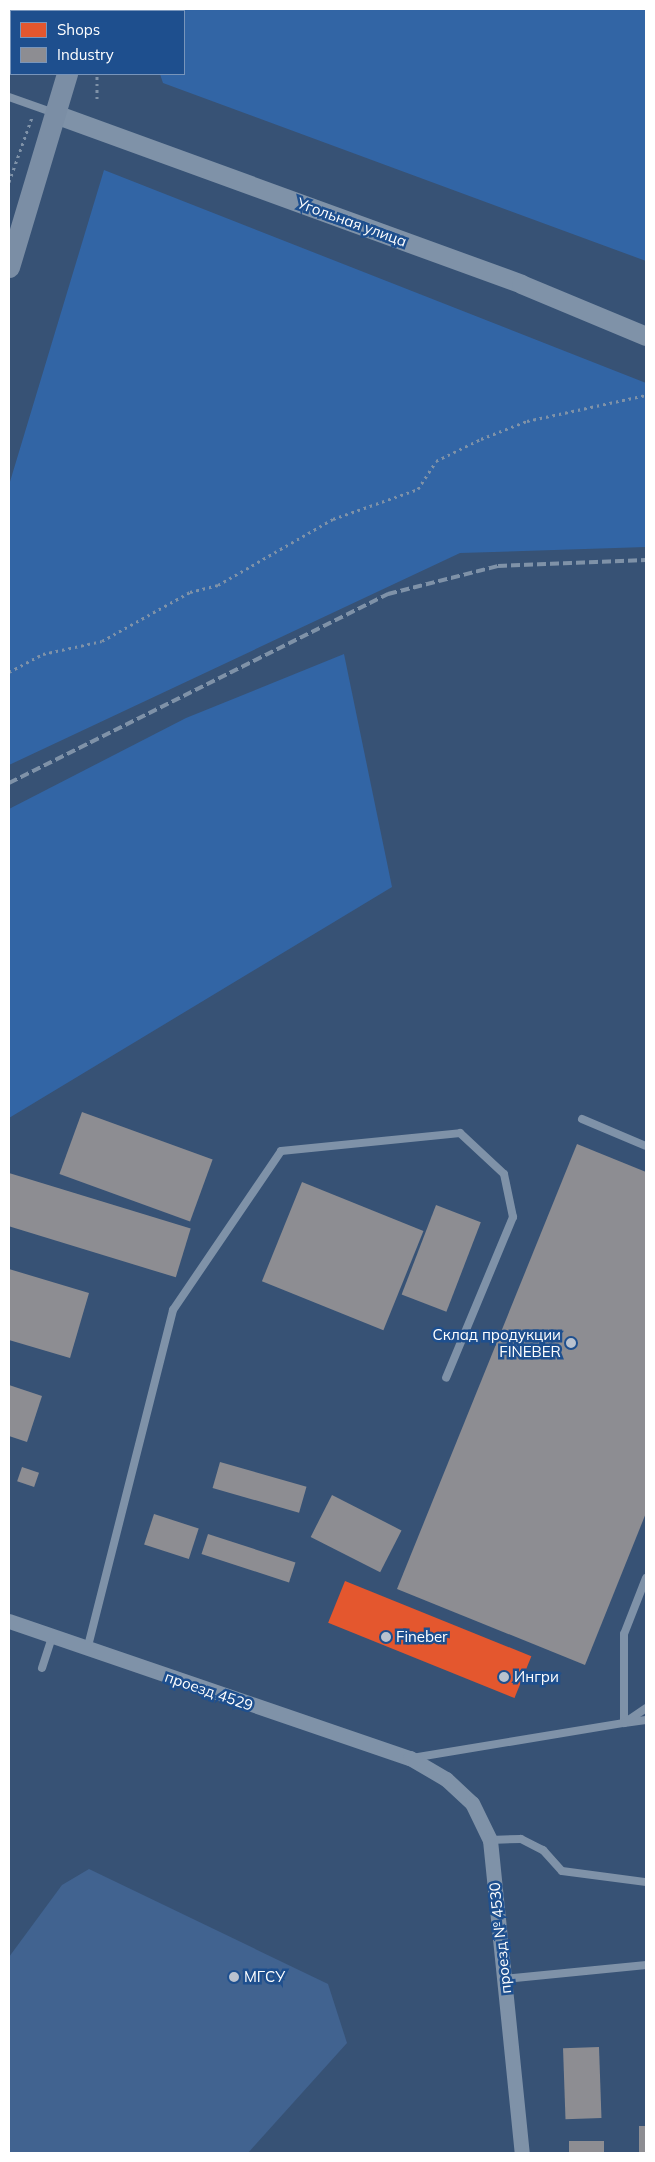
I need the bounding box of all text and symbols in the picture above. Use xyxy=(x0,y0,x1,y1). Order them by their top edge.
legend xyxy=(10,10,185,75)
text: Shops xyxy=(57,20,100,39)
text: Industry xyxy=(57,45,114,64)
street label: Угольная улица xyxy=(295,194,409,250)
place label: Склад продукции FINEBER xyxy=(433,1325,561,1360)
marker: Склад продукции FINEBER xyxy=(565,1337,577,1349)
place label: Fineber xyxy=(396,1628,448,1646)
marker: Fineber xyxy=(380,1631,392,1643)
street label: проезд 4529 xyxy=(163,1668,255,1714)
place label: Ингри xyxy=(514,1668,559,1686)
marker: Ингри xyxy=(498,1671,510,1683)
street label: проезд № 4530 xyxy=(485,1881,515,1995)
place label: МГСУ xyxy=(244,1968,285,1986)
marker: МГСУ xyxy=(228,1971,240,1983)

